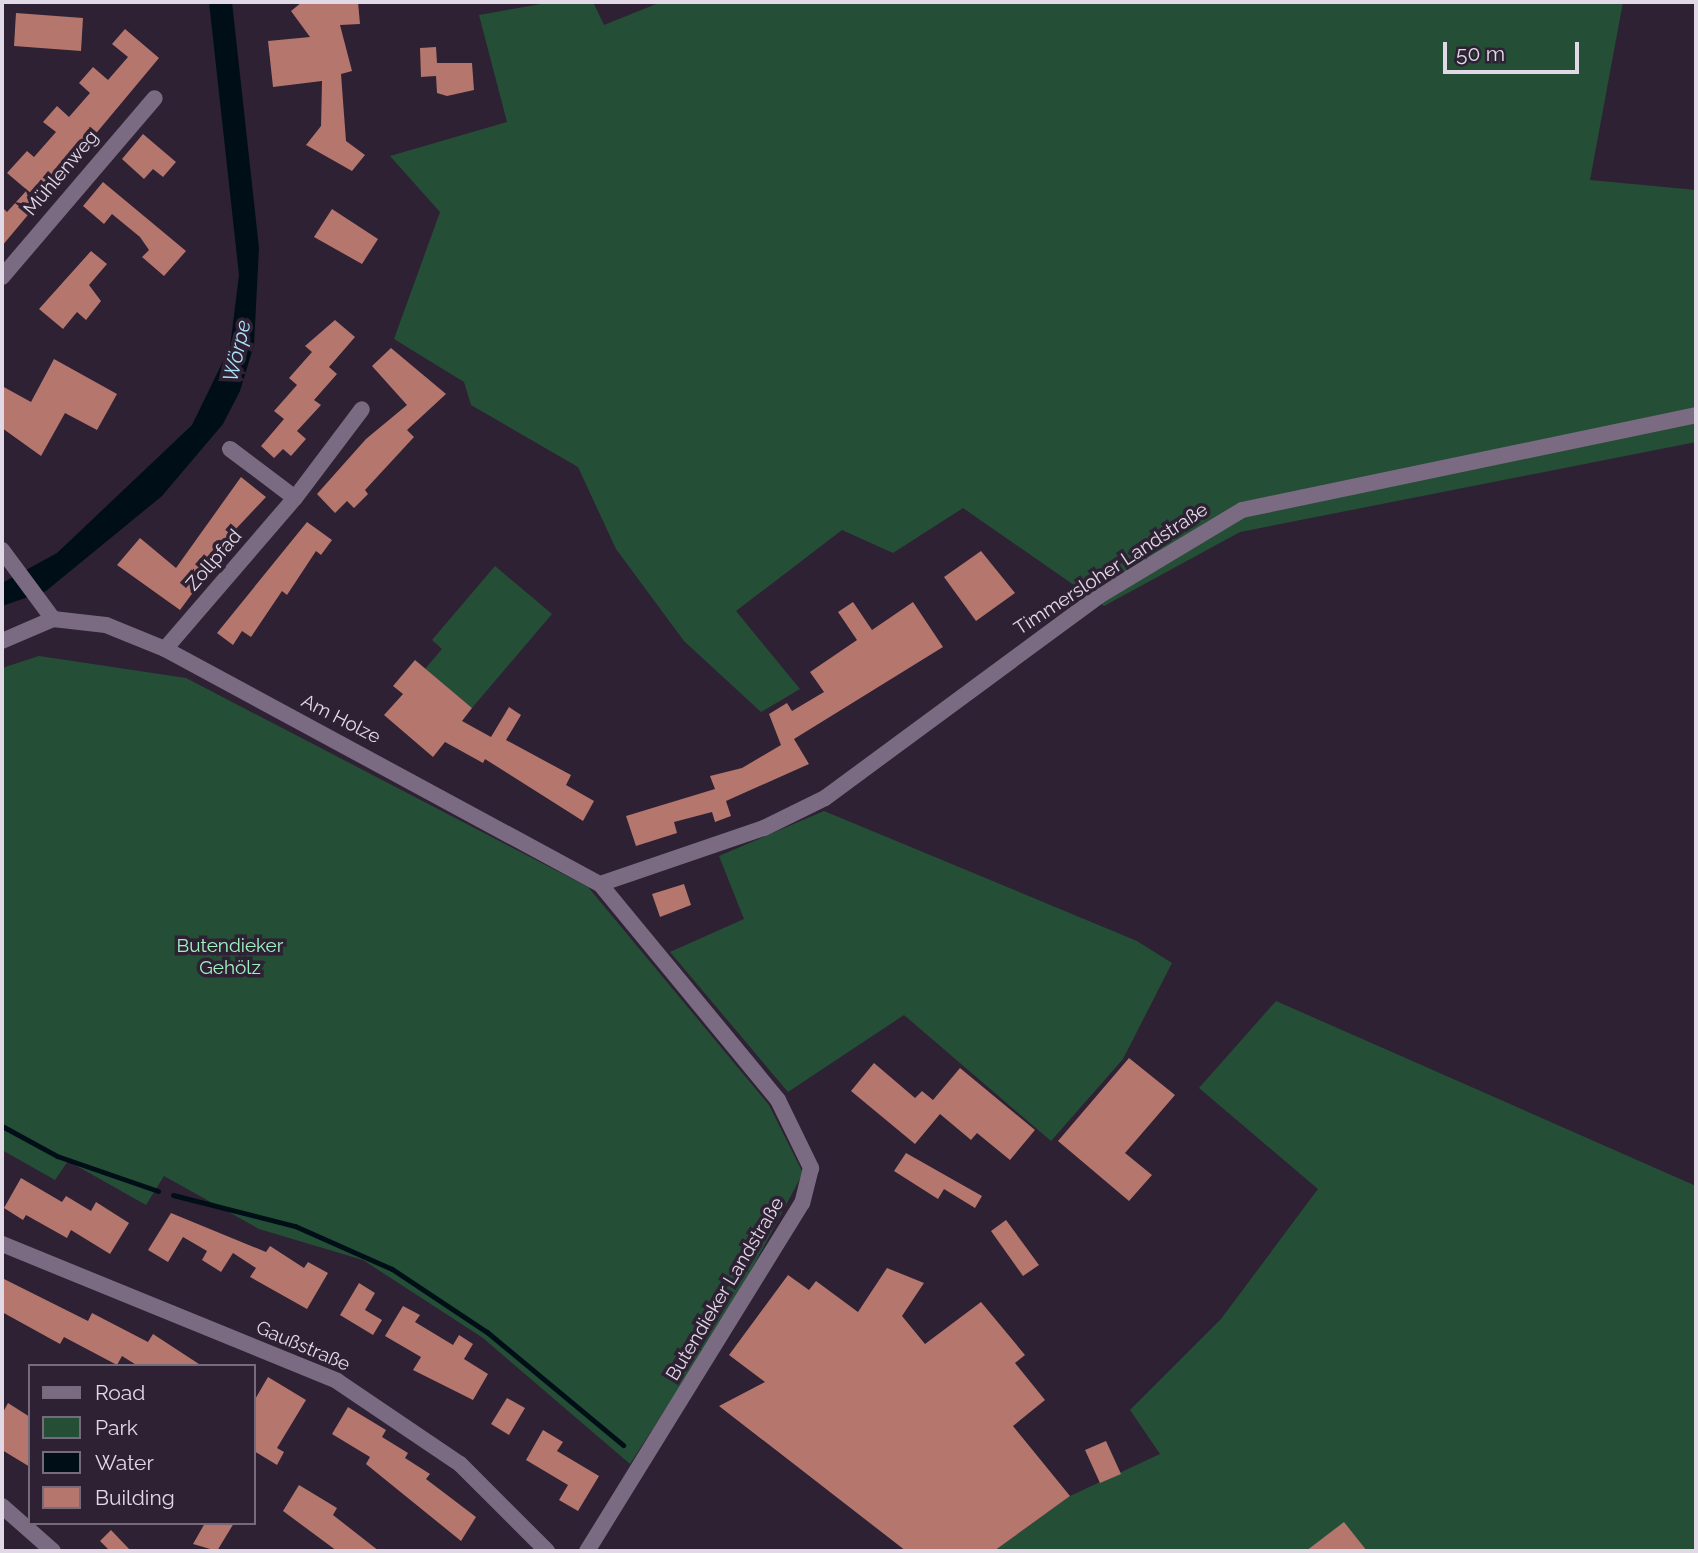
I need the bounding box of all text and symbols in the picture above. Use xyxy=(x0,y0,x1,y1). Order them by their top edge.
scale bar xyxy=(1446,28,1582,72)
text: 50 m xyxy=(1456,41,1505,66)
street label: Mühlenweg xyxy=(19,126,103,220)
water label: Wörpe xyxy=(218,318,256,384)
street label: Timmersloher Landstraße xyxy=(1010,498,1212,640)
street label: Zollpfad xyxy=(181,525,247,595)
street label: Am Holze xyxy=(298,689,384,749)
park label: Butendieker Gehölz xyxy=(177,935,283,979)
street label: Butendieker Landstraße xyxy=(661,1193,789,1385)
street label: Gaußstraße xyxy=(253,1316,353,1376)
legend xyxy=(28,1364,256,1525)
text: Road xyxy=(95,1380,145,1405)
text: Park xyxy=(95,1415,138,1440)
text: Water xyxy=(95,1450,154,1475)
text: Building xyxy=(95,1485,175,1510)

